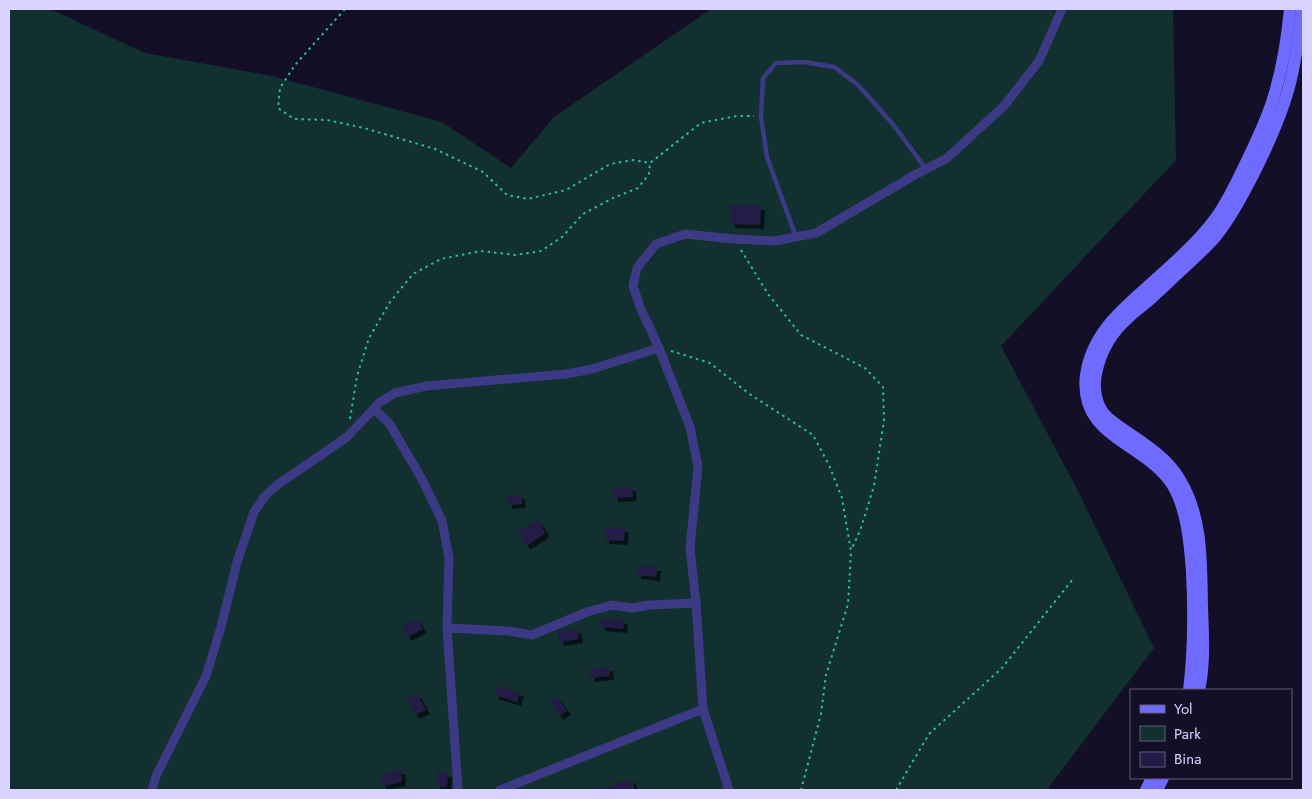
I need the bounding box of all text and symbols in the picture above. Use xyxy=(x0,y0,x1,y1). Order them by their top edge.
legend xyxy=(1130,689,1292,779)
text: Yol xyxy=(1174,698,1193,720)
text: Park xyxy=(1174,723,1201,745)
text: Bina xyxy=(1174,748,1201,770)

